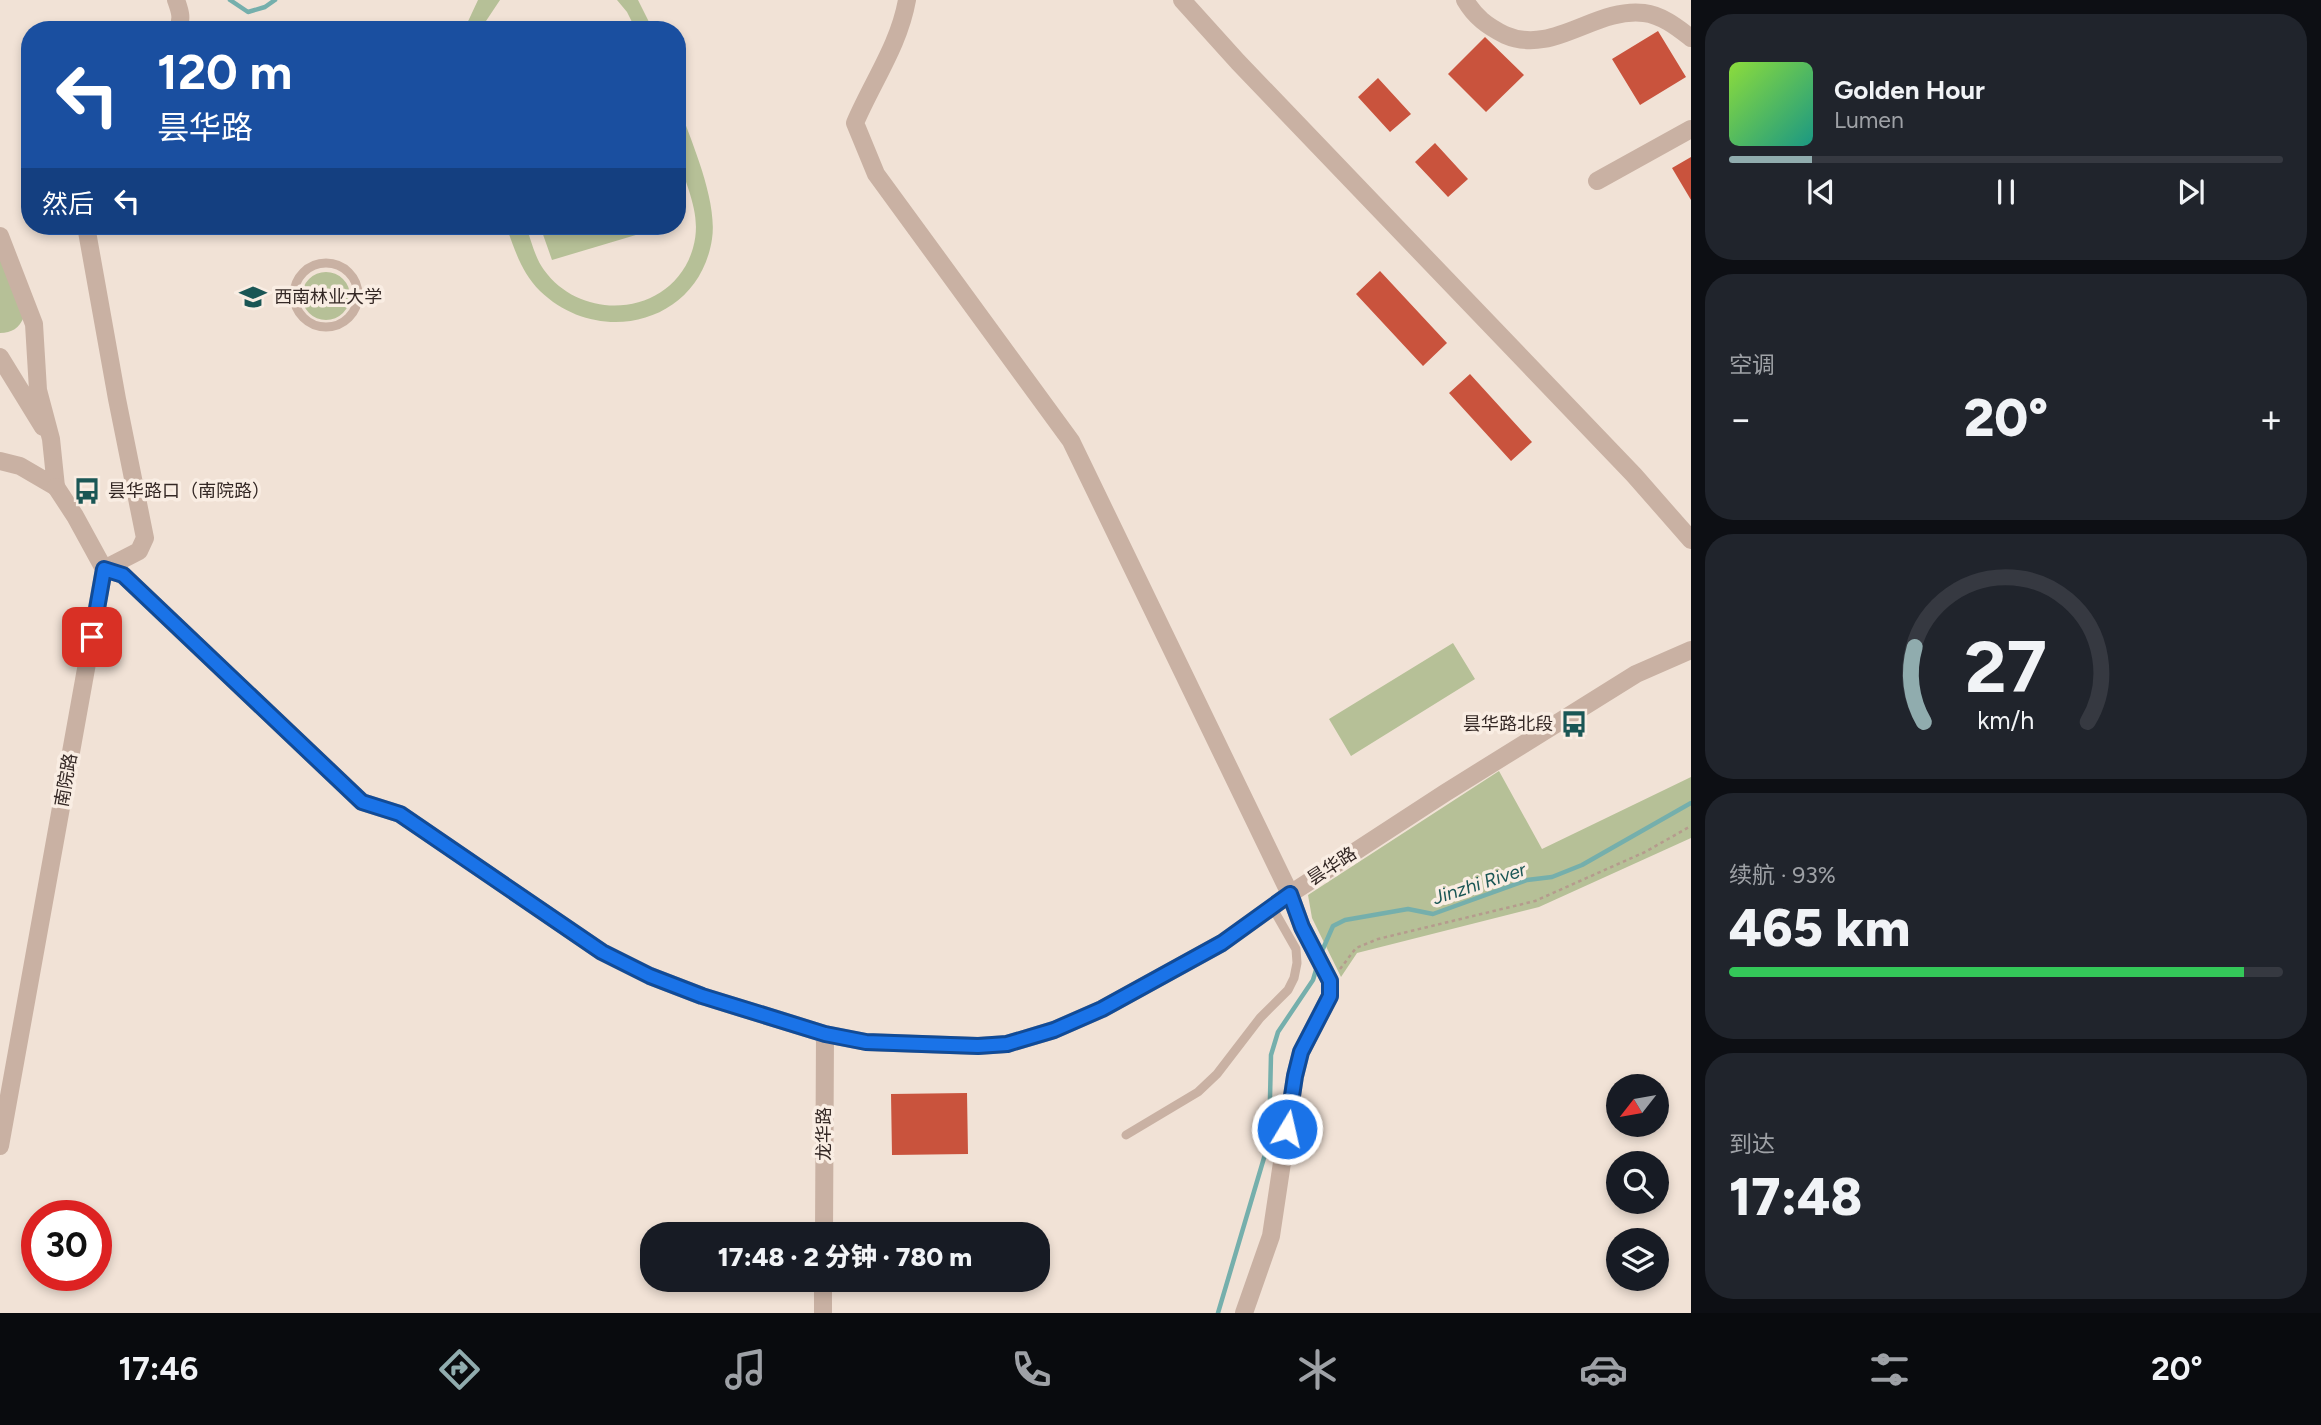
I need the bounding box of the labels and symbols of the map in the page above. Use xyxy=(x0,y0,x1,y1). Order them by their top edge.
school or university icon: 西南林业大学 xyxy=(238,282,268,312)
place label: 西南林业大学 xyxy=(274,286,382,308)
bus stop icon: 昙华路口（南院路） xyxy=(72,476,102,506)
place label: 昙华路口（南院路） xyxy=(108,480,270,502)
pin xyxy=(62,607,122,667)
bus stop icon: 昙华路北段 xyxy=(1559,709,1589,739)
place label: 昙华路北段 xyxy=(1463,713,1553,735)
street label: 南院路 xyxy=(50,752,82,808)
street label: 昙华路 xyxy=(1303,842,1361,890)
water label: Jinzhi River xyxy=(1429,857,1529,910)
north arrow xyxy=(1606,1074,1670,1138)
position arrow xyxy=(1250,1092,1324,1166)
street label: 龙华路 xyxy=(813,1107,835,1161)
speed limit sign: 30 xyxy=(21,1200,112,1291)

